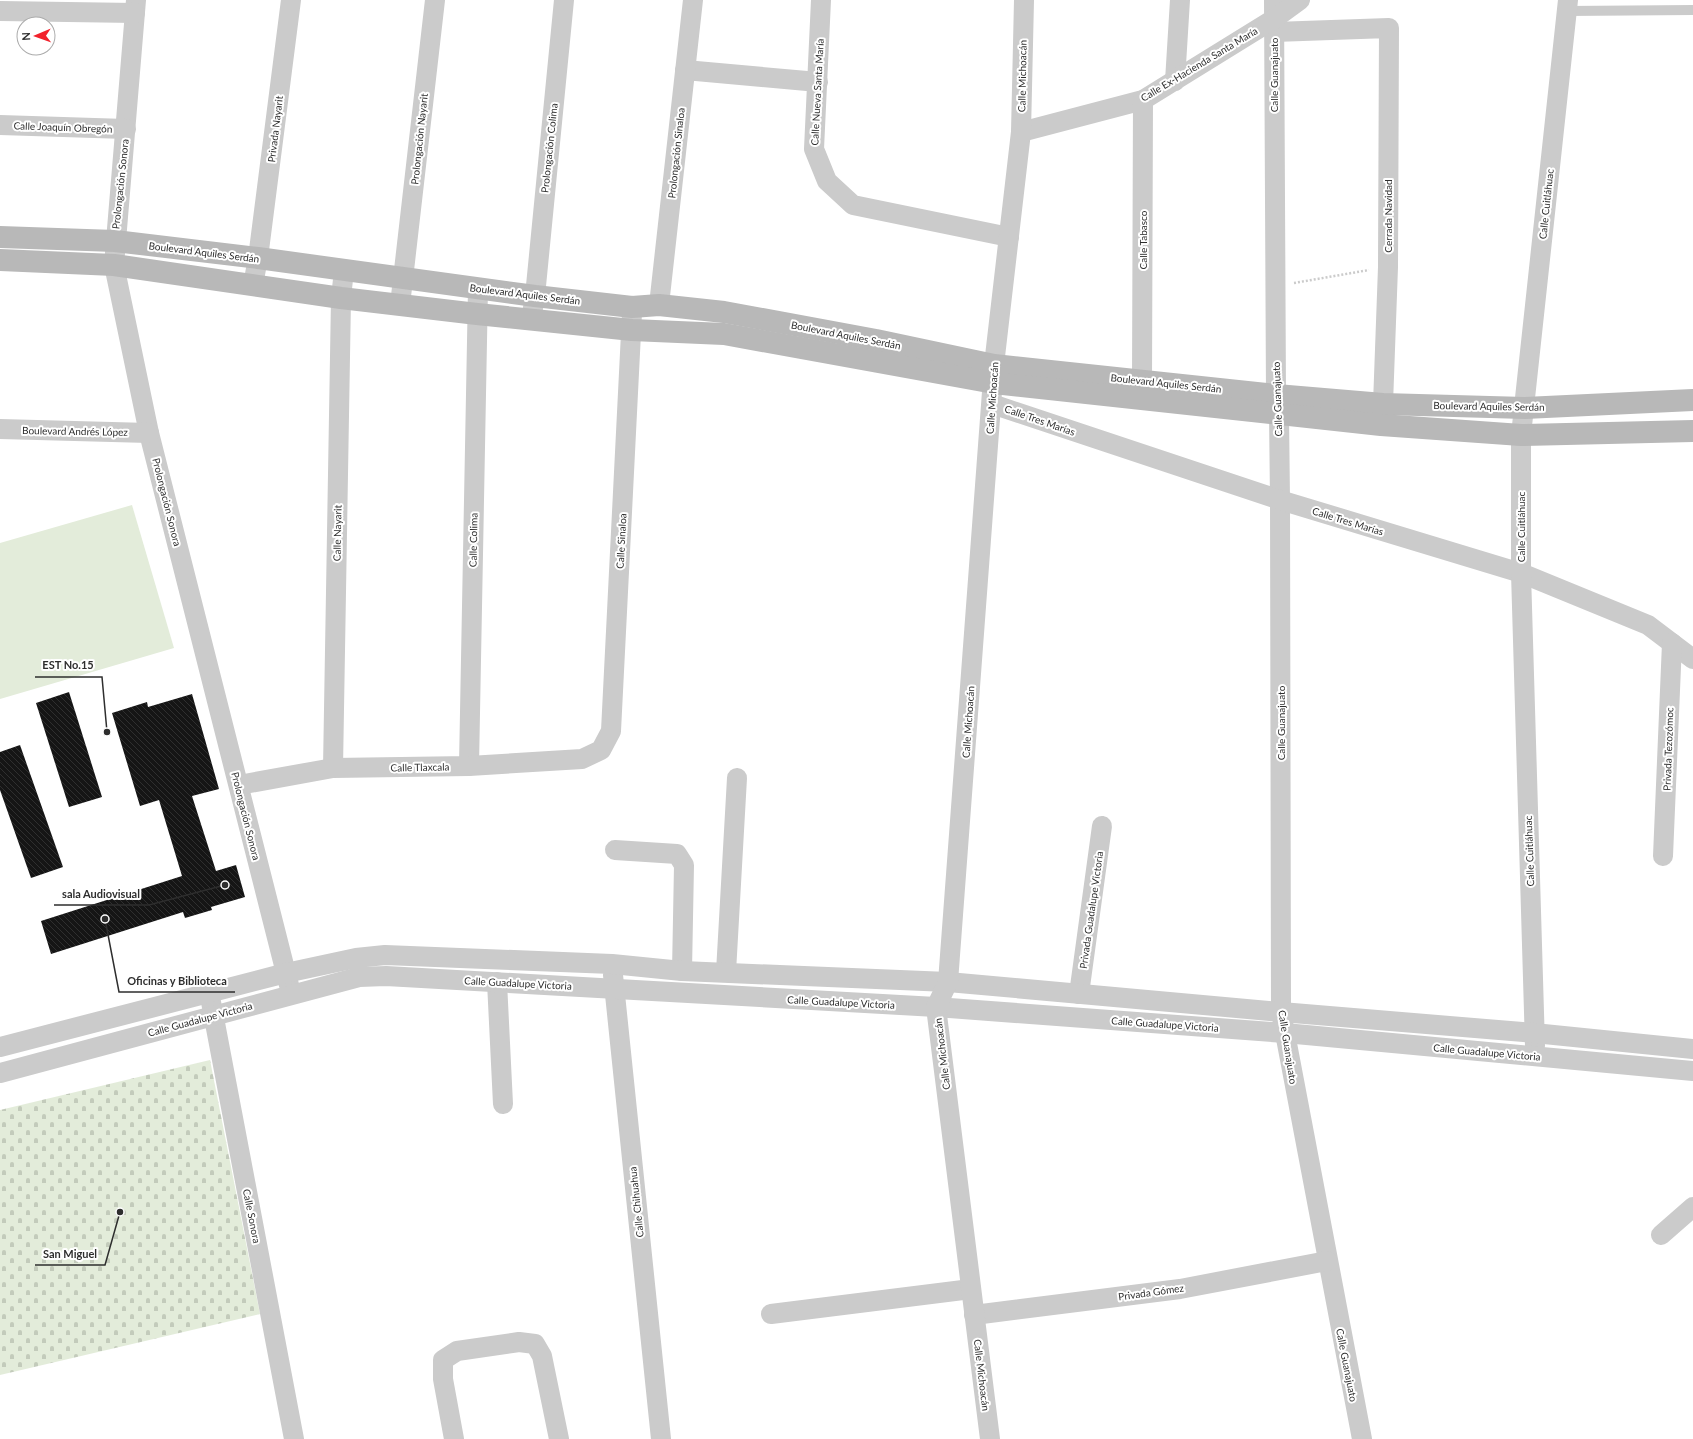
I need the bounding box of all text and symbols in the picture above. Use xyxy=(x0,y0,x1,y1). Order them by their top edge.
north arrow xyxy=(16,16,56,56)
street label: Calle Ex-Hacienda Santa María xyxy=(1138,24,1260,104)
text: N xyxy=(19,32,32,41)
street label: Calle Guanajuato xyxy=(1268,37,1280,112)
street label: Calle Nueva Santa María xyxy=(808,38,826,146)
street label: Calle Michoacán xyxy=(1015,40,1029,112)
street label: Prolongación Nayarit xyxy=(408,92,430,185)
street label: Privada Nayarit xyxy=(265,95,285,163)
street label: Prolongación Colima xyxy=(538,103,560,193)
street label: Prolongación Sinaloa xyxy=(665,107,687,199)
street label: Calle Joaquín Obregón xyxy=(13,119,113,135)
street label: Prolongación Sonora xyxy=(109,138,131,230)
street label: Calle Cuitláhuac xyxy=(1536,168,1556,240)
street label: Cerrada Navidad xyxy=(1382,179,1394,253)
street label: Calle Tabasco xyxy=(1137,210,1149,269)
street label: Boulevard Aquiles Serdán xyxy=(148,239,260,265)
street label: Boulevard Aquiles Serdán xyxy=(469,281,581,307)
street label: Boulevard Aquiles Serdán xyxy=(790,318,902,352)
street label: Calle Guanajuato xyxy=(1270,361,1284,437)
street label: Calle Michoacán xyxy=(983,362,1001,434)
street label: Boulevard Aquiles Serdán xyxy=(1110,371,1222,395)
street label: Boulevard Aquiles Serdán xyxy=(1433,399,1545,413)
street label: Calle Tres Marías xyxy=(1003,402,1077,438)
street label: Boulevard Andrés López xyxy=(22,424,128,438)
street label: Prolongación Sonora xyxy=(150,457,184,547)
street label: Calle Cuitláhuac xyxy=(1515,491,1527,562)
street label: Calle Nayarit xyxy=(331,504,343,561)
street label: Calle Tres Marías xyxy=(1311,504,1385,538)
street label: Calle Colima xyxy=(467,513,479,567)
street label: Calle Sinaloa xyxy=(614,513,628,569)
callout: EST No.15 xyxy=(35,654,102,677)
text: EST No.15 xyxy=(42,658,94,671)
street label: Calle Guanajuato xyxy=(1275,685,1287,760)
street label: Calle Michoacán xyxy=(959,686,977,758)
street label: Privada Tezozómoc xyxy=(1661,707,1675,791)
street label: Calle Tlaxcala xyxy=(390,760,450,774)
street label: Prolongación Sonora xyxy=(229,771,263,861)
street label: Calle Cuitláhuac xyxy=(1522,815,1536,886)
street label: Privada Guadalupe Victoria xyxy=(1077,850,1105,970)
callout: sala Audiovisual xyxy=(54,882,149,905)
text: sala Audiovisual xyxy=(62,887,140,900)
callout: Oficinas y Biblioteca xyxy=(119,969,235,992)
text: Oficinas y Biblioteca xyxy=(127,974,227,987)
street label: Calle Guadalupe Victoria xyxy=(464,974,572,992)
street label: Calle Guadalupe Victoria xyxy=(787,993,895,1011)
street label: Calle Guadalupe Victoria xyxy=(146,999,254,1039)
street label: Calle Guanajuato xyxy=(1276,1009,1300,1085)
street label: Calle Guadalupe Victoria xyxy=(1111,1014,1219,1034)
street label: Calle Michoacán xyxy=(932,1017,952,1091)
street label: Calle Guadalupe Victoria xyxy=(1433,1041,1541,1063)
street label: Calle Chihuahua xyxy=(626,1166,646,1238)
street label: Calle Sonora xyxy=(241,1188,263,1244)
callout: San Miguel xyxy=(35,1242,105,1265)
text: San Miguel xyxy=(43,1247,97,1260)
street label: Privada Gómez xyxy=(1117,1281,1185,1303)
street label: Calle Guanajuato xyxy=(1334,1327,1360,1403)
street label: Calle Michoacán xyxy=(972,1338,992,1412)

